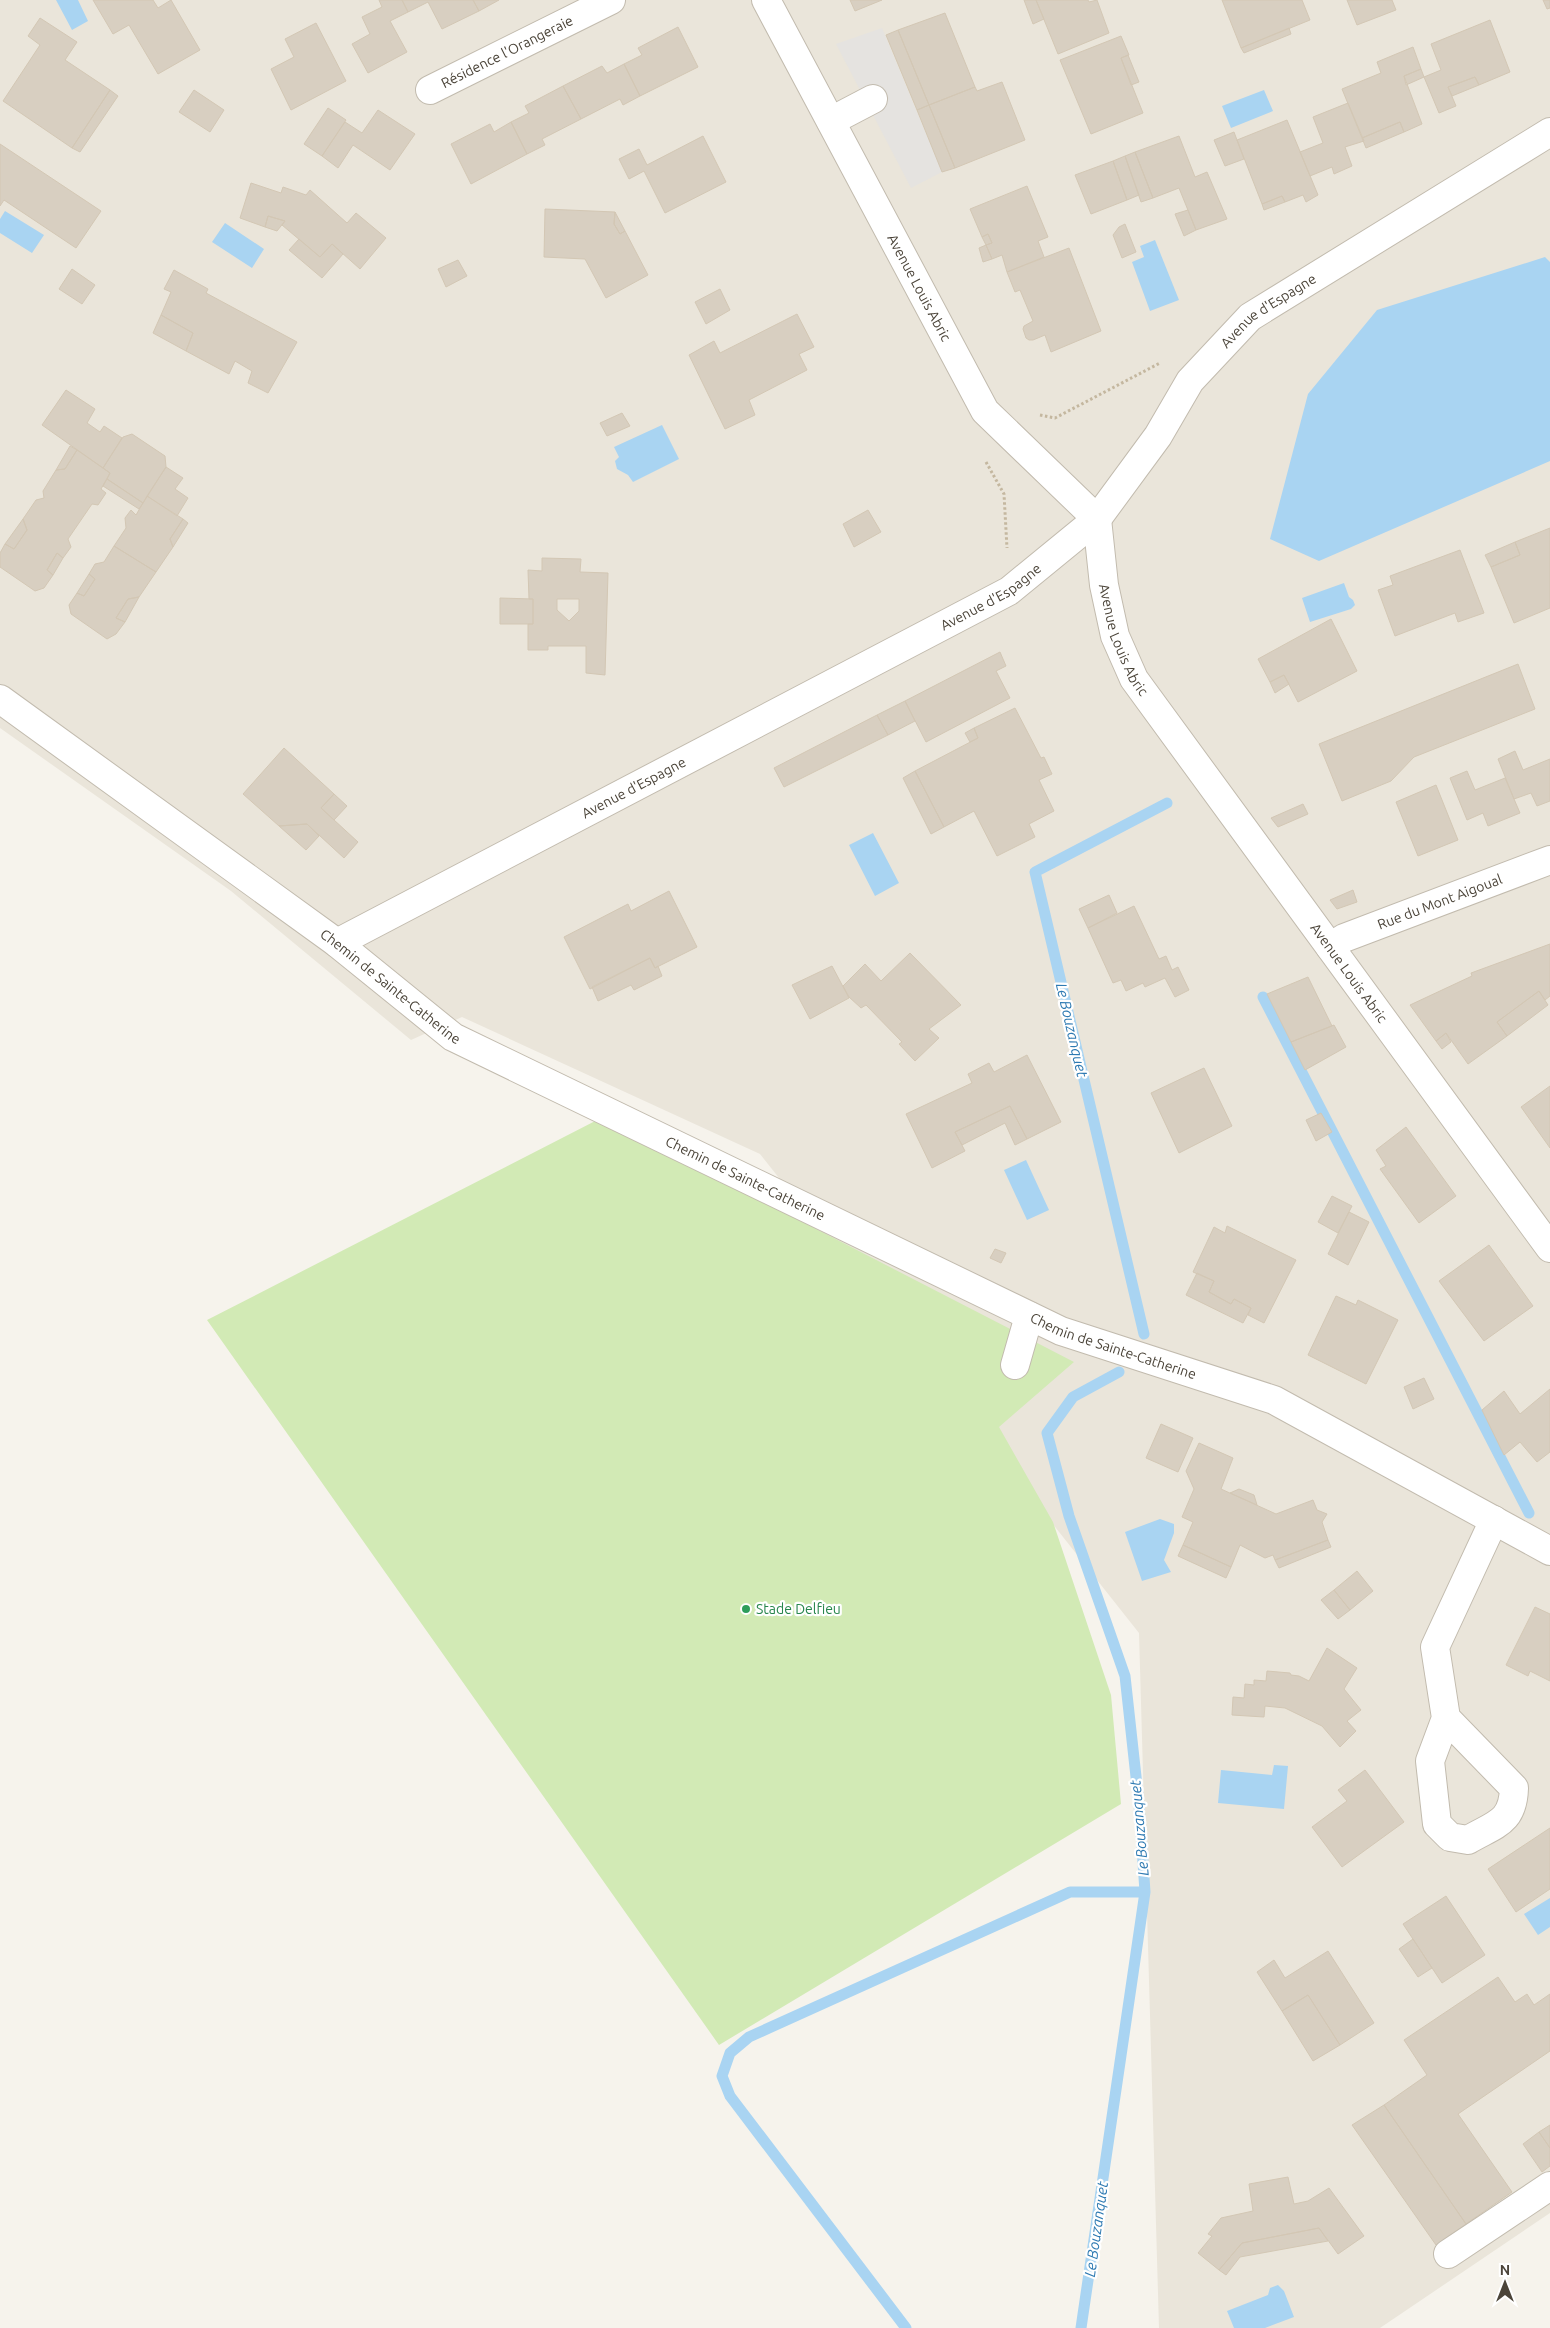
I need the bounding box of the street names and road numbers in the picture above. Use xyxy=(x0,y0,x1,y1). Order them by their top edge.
street label: Résidence l'Orangeraie xyxy=(439,12,575,91)
street label: Avenue Louis Abric xyxy=(884,231,955,344)
street label: Avenue d'Espagne xyxy=(1217,270,1319,351)
street label: Avenue d'Espagne xyxy=(938,560,1044,633)
street label: Avenue Louis Abric xyxy=(1096,582,1152,699)
street label: Avenue d'Espagne xyxy=(579,754,688,821)
street label: Rue du Mont Aigoual xyxy=(1375,871,1505,933)
street label: Avenue Louis Abric xyxy=(1307,920,1391,1026)
street label: Chemin de Sainte-Catherine xyxy=(317,926,463,1047)
street label: Chemin de Sainte-Catherine xyxy=(663,1133,828,1224)
street label: Chemin de Sainte-Catherine xyxy=(1028,1309,1198,1382)

